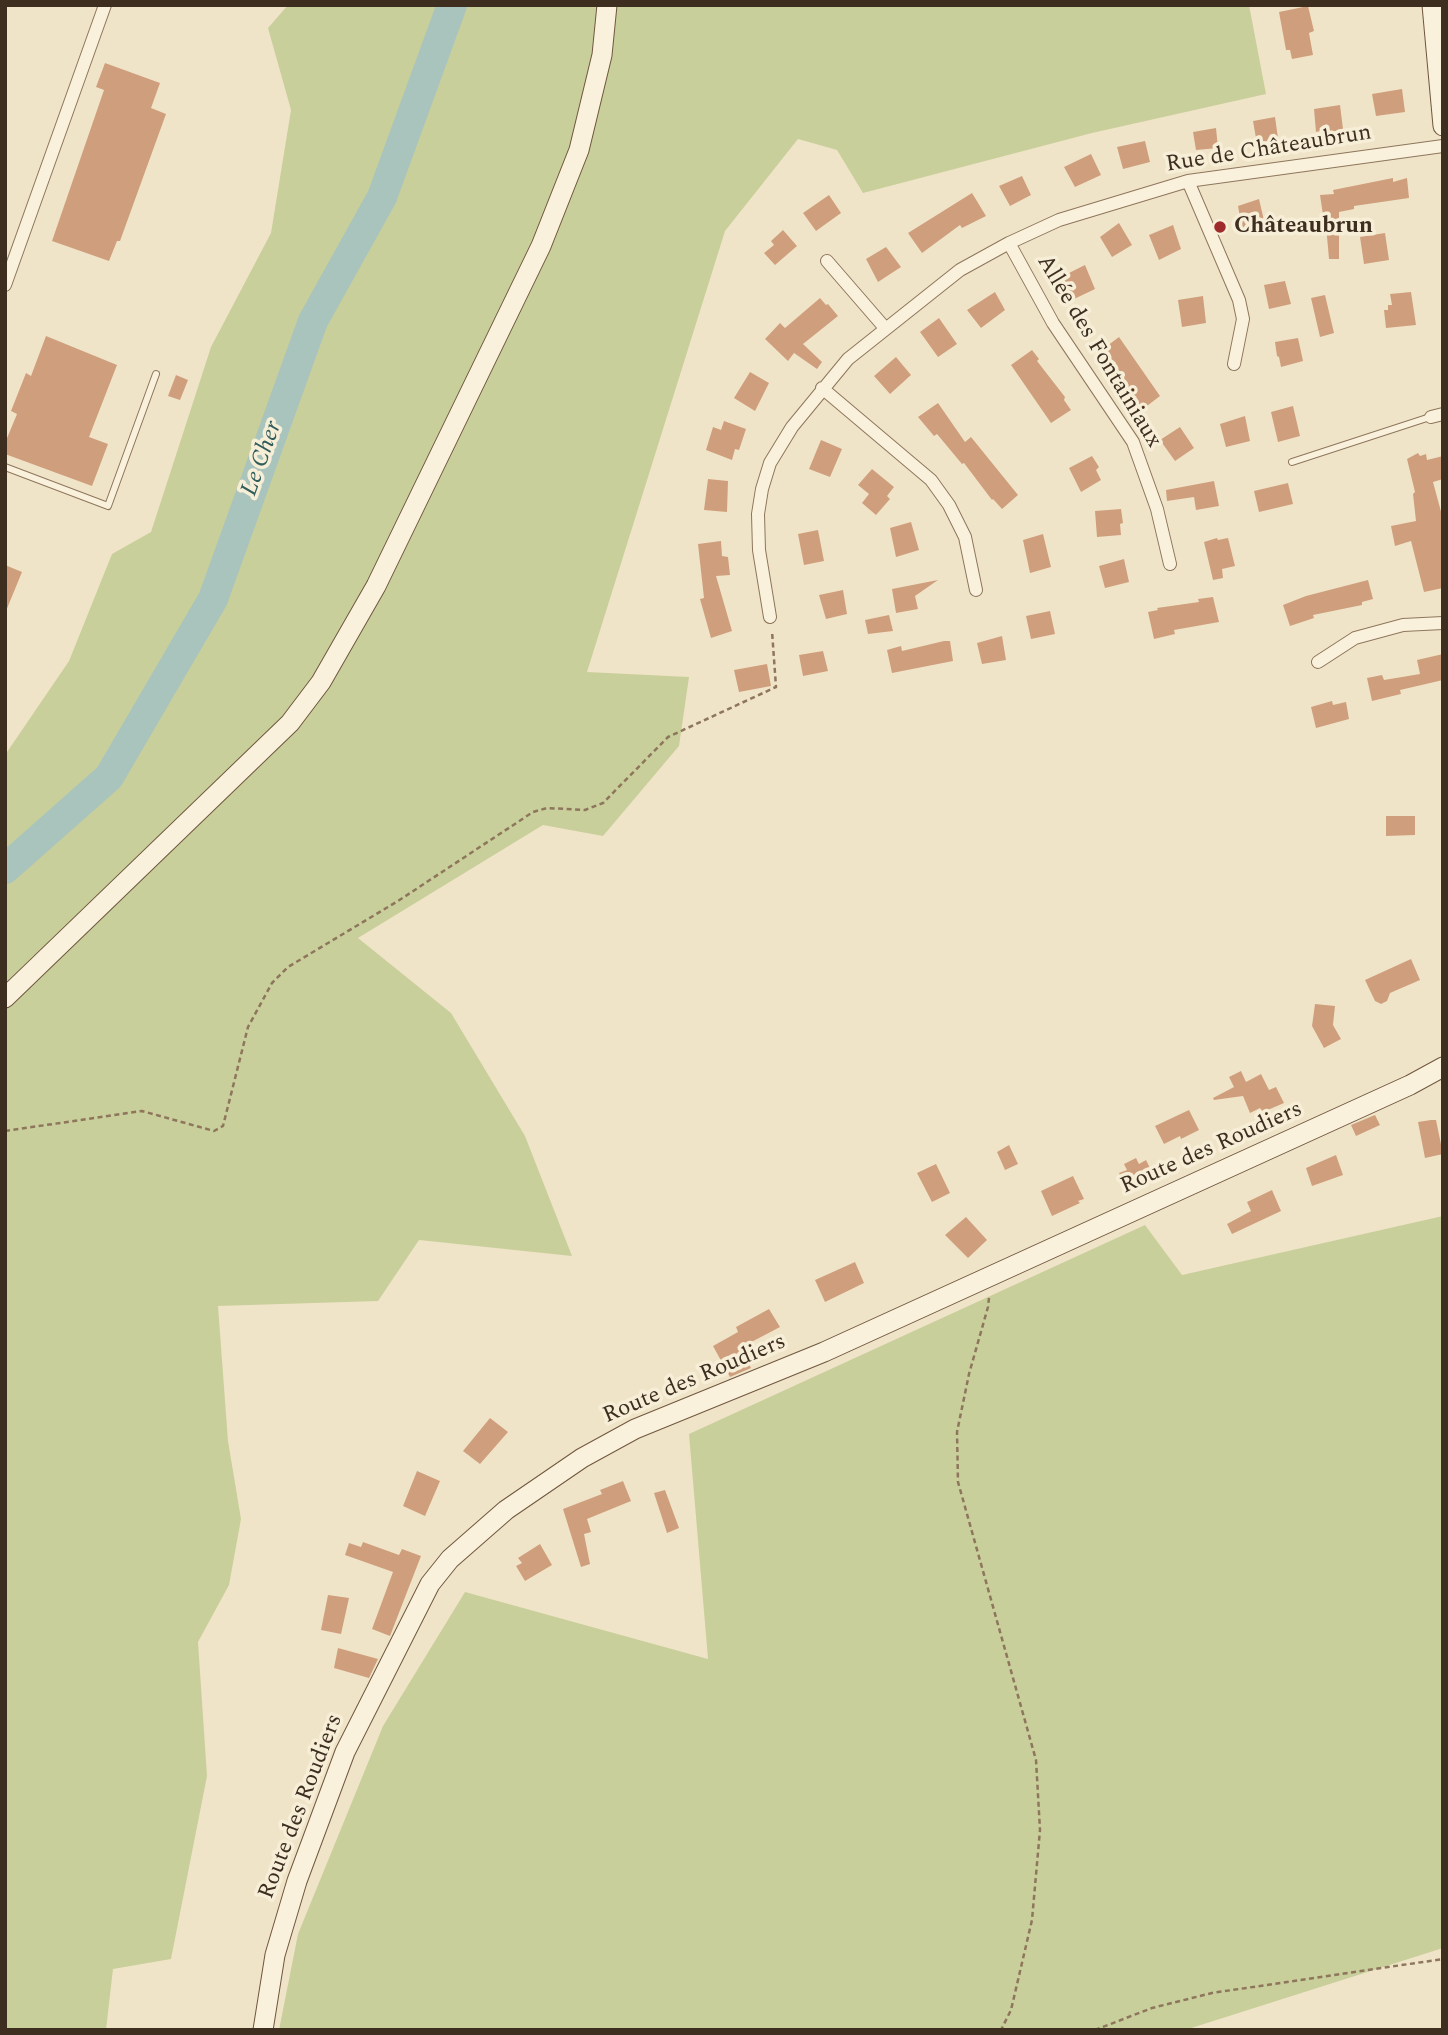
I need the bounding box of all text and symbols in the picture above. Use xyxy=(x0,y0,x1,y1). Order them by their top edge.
street label: Rue de Châteaubrun xyxy=(1164,120,1374,180)
place label: Châteaubrun xyxy=(1234,213,1373,241)
marker: Châteaubrun xyxy=(1212,219,1228,235)
street label: Allée des Fontainiaux xyxy=(1029,251,1167,453)
water label: Le Cher xyxy=(236,418,290,500)
street label: Route des Roudiers xyxy=(1117,1097,1307,1201)
street label: Route des Roudiers xyxy=(599,1329,791,1431)
street label: Route des Roudiers xyxy=(254,1711,350,1903)

